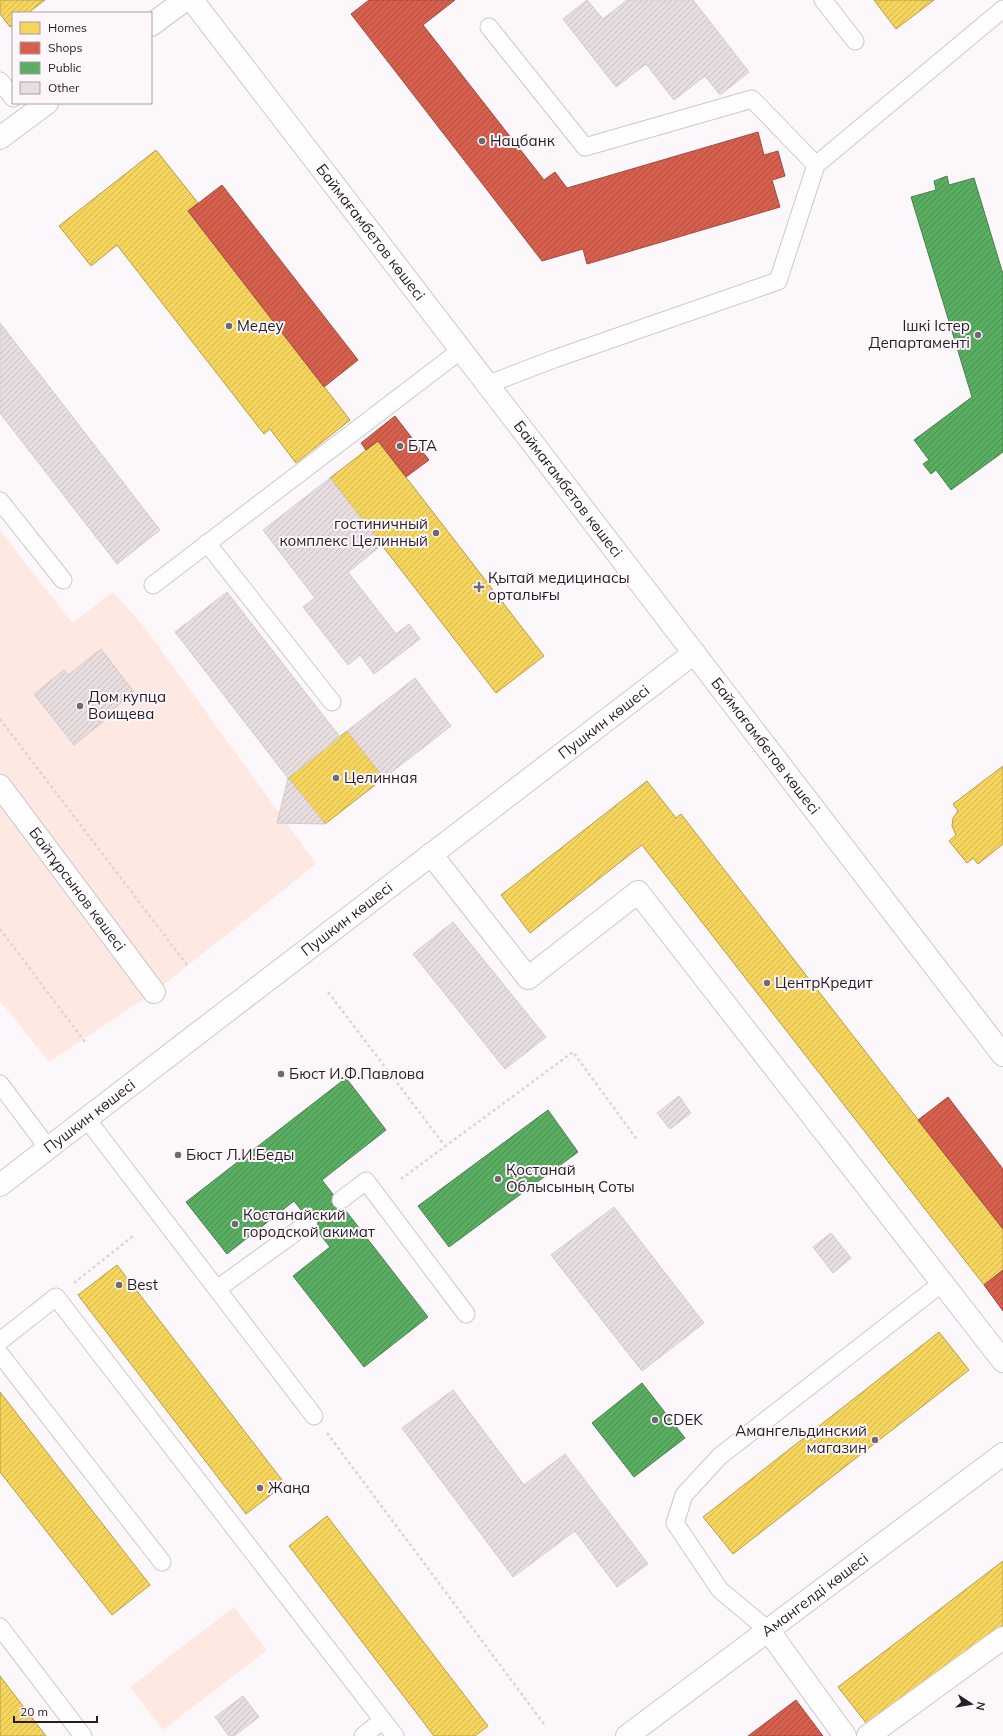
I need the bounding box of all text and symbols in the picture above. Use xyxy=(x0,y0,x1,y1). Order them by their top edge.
legend xyxy=(12,12,152,104)
text: Homes xyxy=(48,20,87,35)
text: Shops xyxy=(48,40,83,55)
text: Public xyxy=(48,60,82,75)
text: Other xyxy=(48,80,80,95)
place label: Нацбанк xyxy=(490,131,556,150)
marker: Нацбанк xyxy=(477,136,487,146)
street label: Баймағамбетов көшесі xyxy=(312,160,430,304)
place label: Медеу xyxy=(237,316,284,335)
place label: Ішкі Істер Департаменті xyxy=(869,316,970,352)
marker: Медеу xyxy=(224,321,234,331)
marker: Ішкі Істер Департаменті xyxy=(973,330,983,340)
street label: Баймағамбетов көшесі xyxy=(510,417,627,561)
place label: БТА xyxy=(408,436,437,455)
marker: БТА xyxy=(395,441,405,451)
place label: гостиничный комплекс Целинный xyxy=(279,514,428,550)
marker: гостиничный комплекс Целинный xyxy=(431,528,441,538)
place label: Қытай медицинасы орталығы xyxy=(488,568,630,604)
marker: Қытай медицинасы орталығы xyxy=(473,581,485,593)
street label: Баймағамбетов көшесі xyxy=(707,674,824,818)
street label: Пушкин көшесі xyxy=(554,680,653,763)
place label: Дом купца Воищева xyxy=(88,687,166,723)
marker: Дом купца Воищева xyxy=(75,701,85,711)
place label: Целинная xyxy=(344,768,417,787)
marker: Целинная xyxy=(331,773,341,783)
street label: Байтұрсынов көшесі xyxy=(25,823,130,955)
street label: Пушкин көшесі xyxy=(297,878,396,960)
place label: ЦентрКредит xyxy=(775,973,873,992)
marker: ЦентрКредит xyxy=(762,978,772,988)
place label: Бюст И.Ф.Павлова xyxy=(289,1064,424,1083)
marker: Бюст И.Ф.Павлова xyxy=(276,1069,286,1079)
street label: Пушкин көшесі xyxy=(40,1075,139,1157)
place label: Бюст Л.И.Беды xyxy=(186,1145,295,1164)
marker: Бюст Л.И.Беды xyxy=(173,1150,183,1160)
place label: Қостанай Облысының Соты xyxy=(506,1160,635,1196)
marker: Қостанай Облысының Соты xyxy=(493,1174,503,1184)
place label: Костанайский городской акимат xyxy=(243,1205,375,1241)
marker: Костанайский городской акимат xyxy=(230,1219,240,1229)
place label: Best xyxy=(127,1275,158,1294)
marker: Best xyxy=(114,1280,124,1290)
place label: CDEK xyxy=(663,1410,703,1429)
marker: CDEK xyxy=(650,1415,660,1425)
place label: Амангельдинский магазин xyxy=(735,1421,867,1457)
marker: Амангельдинский магазин xyxy=(870,1435,880,1445)
place label: Жаңа xyxy=(268,1478,310,1497)
marker: Жаңа xyxy=(255,1483,265,1493)
street label: Амангелді көшесі xyxy=(758,1548,872,1641)
north arrow xyxy=(951,1684,991,1724)
scale bar xyxy=(14,1698,97,1724)
text: N xyxy=(973,1701,988,1712)
text: 20 m xyxy=(20,1704,48,1719)

